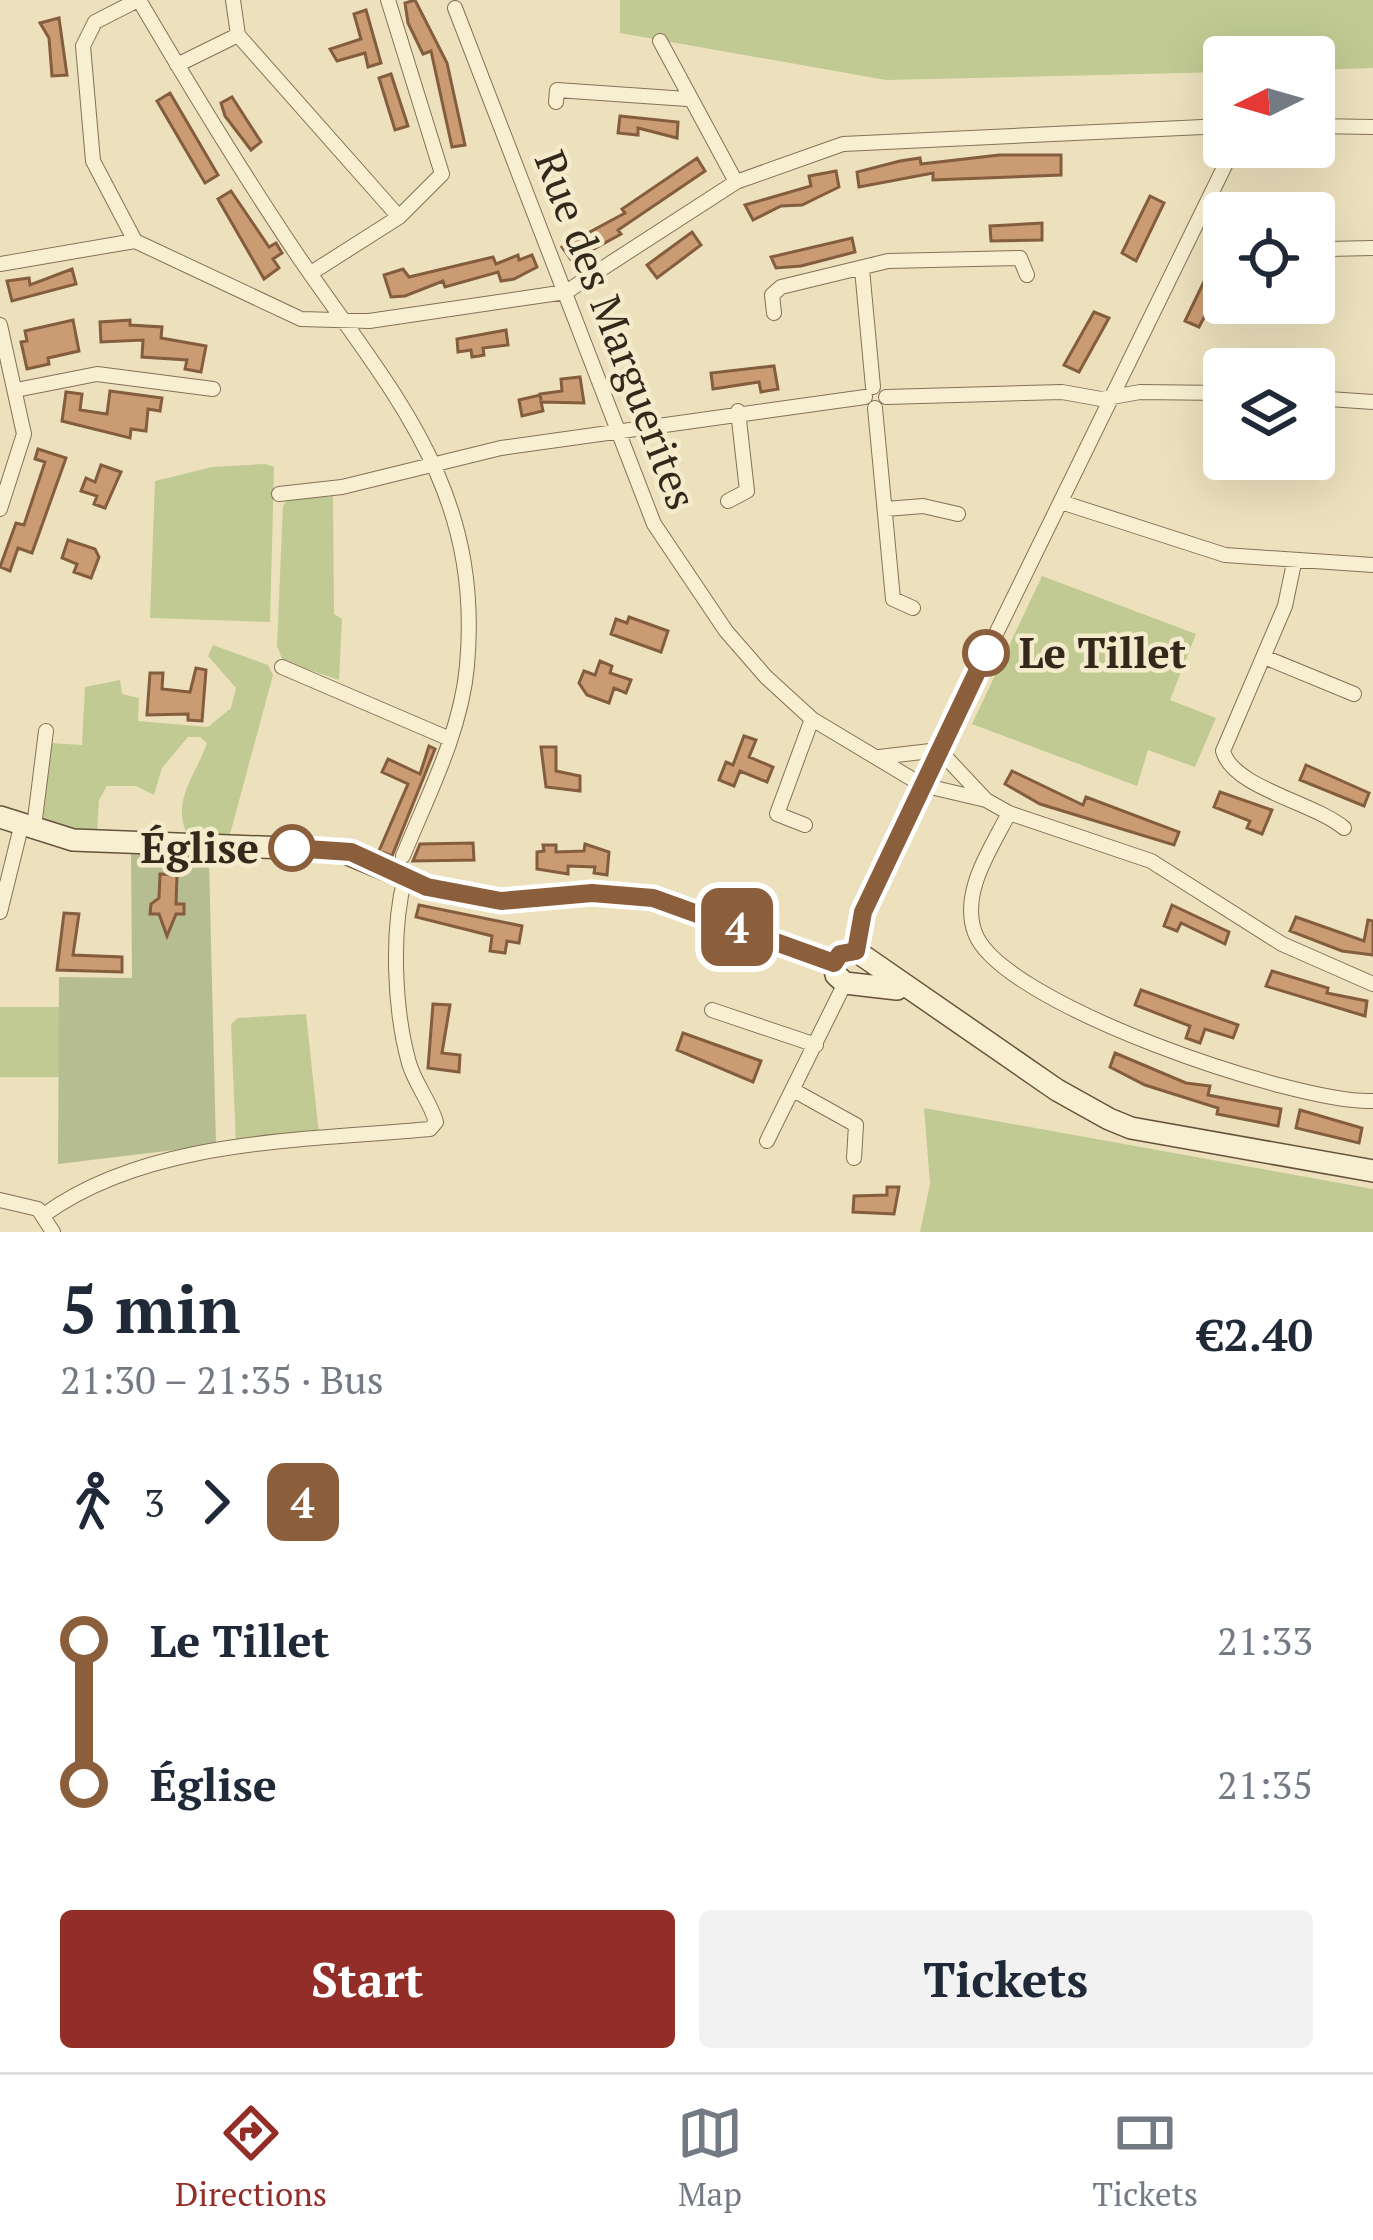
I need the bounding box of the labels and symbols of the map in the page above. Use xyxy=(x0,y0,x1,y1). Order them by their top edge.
north arrow xyxy=(1203,36,1335,168)
street label: Rue des Marguerites xyxy=(523,142,711,517)
place label: Le Tillet xyxy=(1019,624,1187,680)
marker: Le Tillet xyxy=(964,631,1008,675)
place label: Église xyxy=(141,819,259,875)
marker: Église xyxy=(270,826,314,870)
line badge: 4 xyxy=(698,888,776,966)

